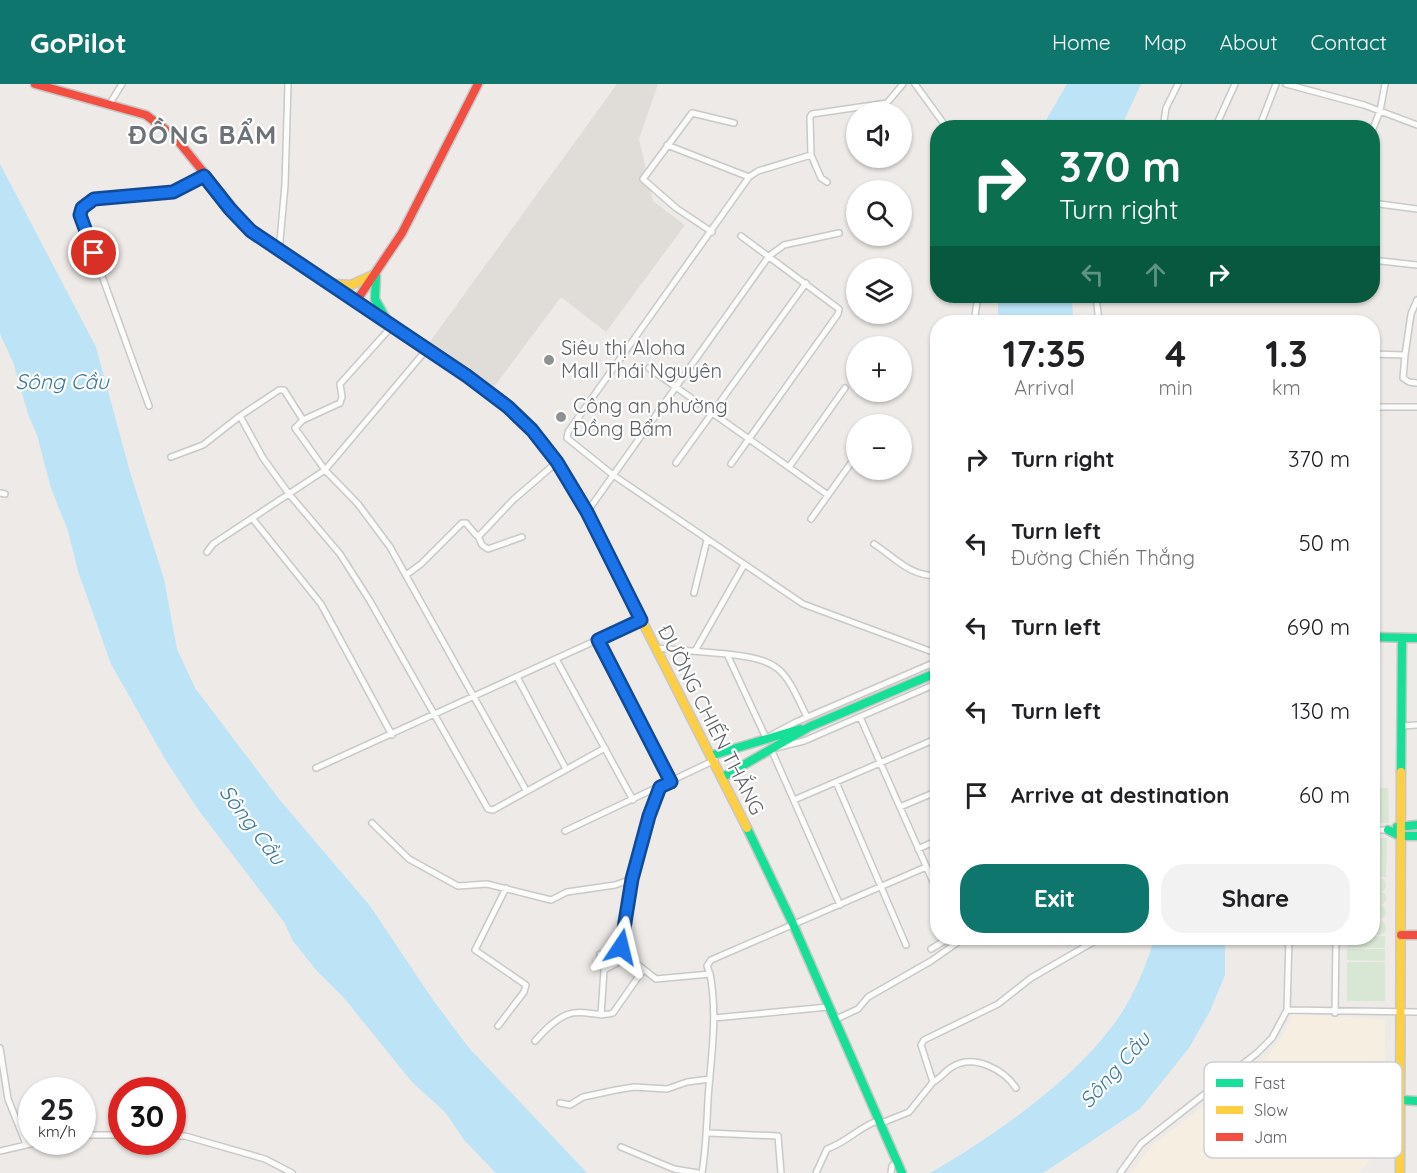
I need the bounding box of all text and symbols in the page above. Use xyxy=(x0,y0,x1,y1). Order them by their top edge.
text: GoPilot xyxy=(30,25,127,60)
text: Home xyxy=(1052,29,1111,55)
text: Map xyxy=(1144,29,1187,55)
text: About xyxy=(1220,29,1278,55)
text: Contact xyxy=(1311,29,1387,55)
map controls xyxy=(846,102,912,480)
button: sound xyxy=(846,102,912,168)
district label: ĐỒNG BẨM xyxy=(127,117,278,151)
text: 370 m xyxy=(1059,140,1181,193)
icon: right xyxy=(960,144,1038,222)
button: search xyxy=(846,180,912,246)
text: Turn right xyxy=(1059,192,1178,226)
pin xyxy=(68,227,119,278)
icon: arrive xyxy=(77,236,110,269)
button: layers xyxy=(846,258,912,324)
icon: left xyxy=(1076,258,1109,291)
icon: ahead xyxy=(1139,258,1172,291)
icon: right xyxy=(1202,258,1235,291)
text: 17:35 xyxy=(1002,331,1086,376)
text: 4 xyxy=(1165,331,1186,376)
text: 1.3 xyxy=(1265,331,1307,376)
place label: Siêu thị Aloha Mall Thái Nguyên xyxy=(561,335,722,383)
button: + xyxy=(846,336,912,402)
marker: Siêu thị Aloha Mall Thái Nguyên xyxy=(542,353,556,367)
water label: Sông Cầu xyxy=(15,368,110,394)
text: Arrival xyxy=(1014,375,1074,400)
text: min xyxy=(1159,375,1193,400)
text: km xyxy=(1272,375,1301,400)
place label: Công an phường Đồng Bẩm xyxy=(573,393,728,441)
marker: Công an phường Đồng Bẩm xyxy=(554,410,568,424)
button: − xyxy=(846,414,912,480)
icon: right xyxy=(960,443,993,476)
text: Turn right xyxy=(1011,445,1115,473)
text: 370 m xyxy=(1288,445,1350,473)
text: Turn left xyxy=(1011,517,1101,545)
icon: left xyxy=(960,527,993,560)
text: 50 m xyxy=(1299,529,1350,557)
text: Đường Chiến Thắng xyxy=(1011,545,1195,570)
icon: left xyxy=(960,611,993,644)
text: Turn left xyxy=(1011,613,1101,641)
text: 690 m xyxy=(1287,613,1350,641)
street label: ĐƯỜNG CHIẾN THẮNG xyxy=(653,619,773,819)
icon: left xyxy=(960,695,993,728)
text: Turn left xyxy=(1011,697,1101,725)
text: 130 m xyxy=(1291,697,1350,725)
water label: Sông Cầu xyxy=(214,779,292,870)
icon: arrive xyxy=(960,779,993,812)
text: Arrive at destination xyxy=(1011,781,1229,809)
text: 60 m xyxy=(1299,781,1350,809)
button: Exit xyxy=(960,864,1149,933)
button: Share xyxy=(1161,864,1350,933)
position arrow xyxy=(589,915,653,979)
water label: Sông Cầu xyxy=(1073,1025,1156,1113)
legend xyxy=(1204,1062,1402,1158)
text: Fast xyxy=(1254,1073,1285,1093)
speed limit sign: 30 xyxy=(108,1077,186,1155)
text: 25 xyxy=(40,1090,74,1128)
text: Slow xyxy=(1254,1100,1288,1120)
text: km/h xyxy=(38,1122,76,1141)
text: Jam xyxy=(1254,1127,1287,1147)

